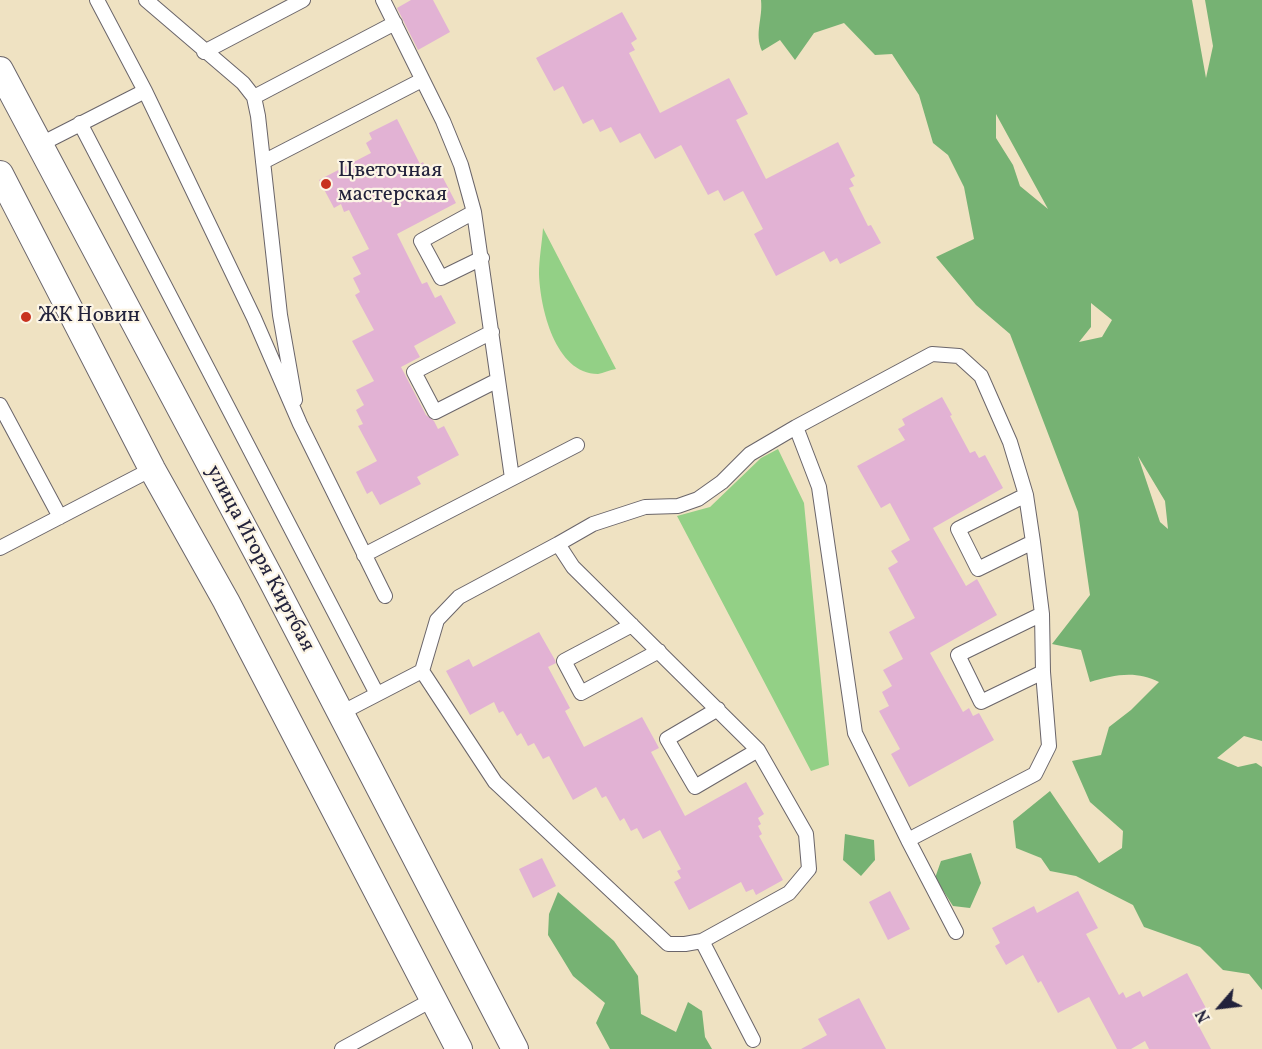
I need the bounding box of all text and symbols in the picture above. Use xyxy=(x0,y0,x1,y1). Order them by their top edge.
place label: Цветочная мастерская xyxy=(338,159,447,209)
marker: Цветочная мастерская xyxy=(319,177,333,191)
place label: ЖК Новин xyxy=(38,304,140,330)
marker: ЖК Новин xyxy=(19,310,33,324)
street label: улица Игоря Киртбая xyxy=(199,461,319,657)
north arrow xyxy=(1190,977,1250,1037)
text: N xyxy=(1192,1005,1217,1026)

